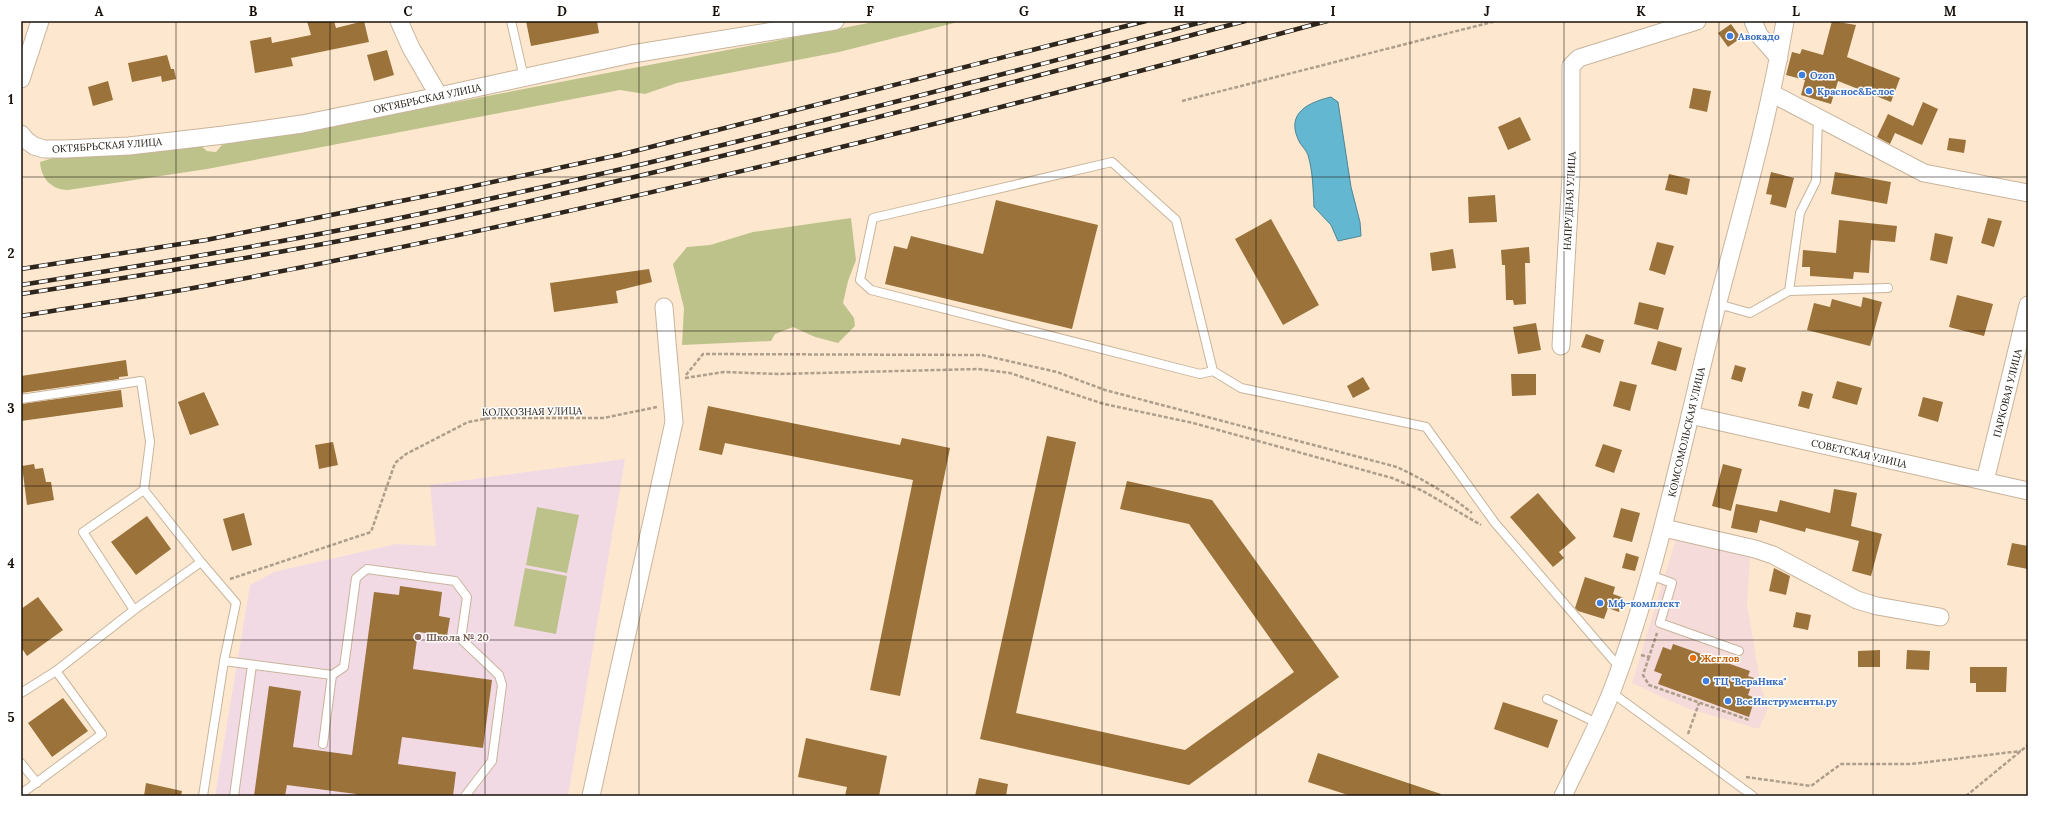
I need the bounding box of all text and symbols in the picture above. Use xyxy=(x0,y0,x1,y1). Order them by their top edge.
text: A xyxy=(95,3,104,20)
text: B xyxy=(249,3,258,20)
text: C xyxy=(404,3,413,20)
text: D xyxy=(557,3,567,20)
text: E xyxy=(712,3,720,20)
text: F xyxy=(866,3,874,20)
text: G xyxy=(1019,3,1029,20)
text: H xyxy=(1174,3,1184,20)
text: I xyxy=(1330,3,1336,20)
text: J xyxy=(1484,3,1490,20)
text: K xyxy=(1636,3,1646,20)
text: L xyxy=(1792,3,1800,20)
text: M xyxy=(1944,3,1957,20)
place label: Авокадо xyxy=(1738,30,1780,43)
marker: Авокадо xyxy=(1725,31,1735,41)
place label: Ozon xyxy=(1810,69,1835,82)
marker: Ozon xyxy=(1797,70,1807,80)
street label: ОКТЯБРЬСКАЯ УЛИЦА xyxy=(372,81,483,116)
place label: Красное&Белое xyxy=(1817,85,1895,98)
marker: Красное&Белое xyxy=(1804,86,1814,96)
text: 1 xyxy=(8,91,14,108)
street label: ОКТЯБРЬСКАЯ УЛИЦА xyxy=(52,135,163,156)
street label: НАПРУДНАЯ УЛИЦА xyxy=(1560,151,1579,251)
text: 2 xyxy=(8,245,15,262)
street label: ПАРКОВАЯ УЛИЦА xyxy=(1990,347,2025,439)
street label: КОМСОМОЛЬСКАЯ УЛИЦА xyxy=(1665,365,1708,498)
text: 3 xyxy=(7,400,15,417)
street label: КОЛХОЗНАЯ УЛИЦА xyxy=(482,404,583,419)
street label: СОВЕТСКАЯ УЛИЦА xyxy=(1810,436,1909,471)
text: 4 xyxy=(7,555,15,572)
place label: Мф-комплект xyxy=(1608,597,1680,610)
marker: Мф-комплект xyxy=(1595,598,1605,608)
place label: Школа № 20 xyxy=(426,631,489,644)
marker: Школа № 20 xyxy=(413,632,423,642)
place label: Жеглов xyxy=(1701,652,1740,665)
marker: Жеглов xyxy=(1688,653,1698,663)
place label: ТЦ "ВераНика" xyxy=(1714,675,1786,688)
marker: ТЦ "ВераНика" xyxy=(1701,676,1711,686)
place label: ВсеИнструменты.ру xyxy=(1736,695,1838,708)
marker: ВсеИнструменты.ру xyxy=(1723,696,1733,706)
text: 5 xyxy=(7,709,15,726)

